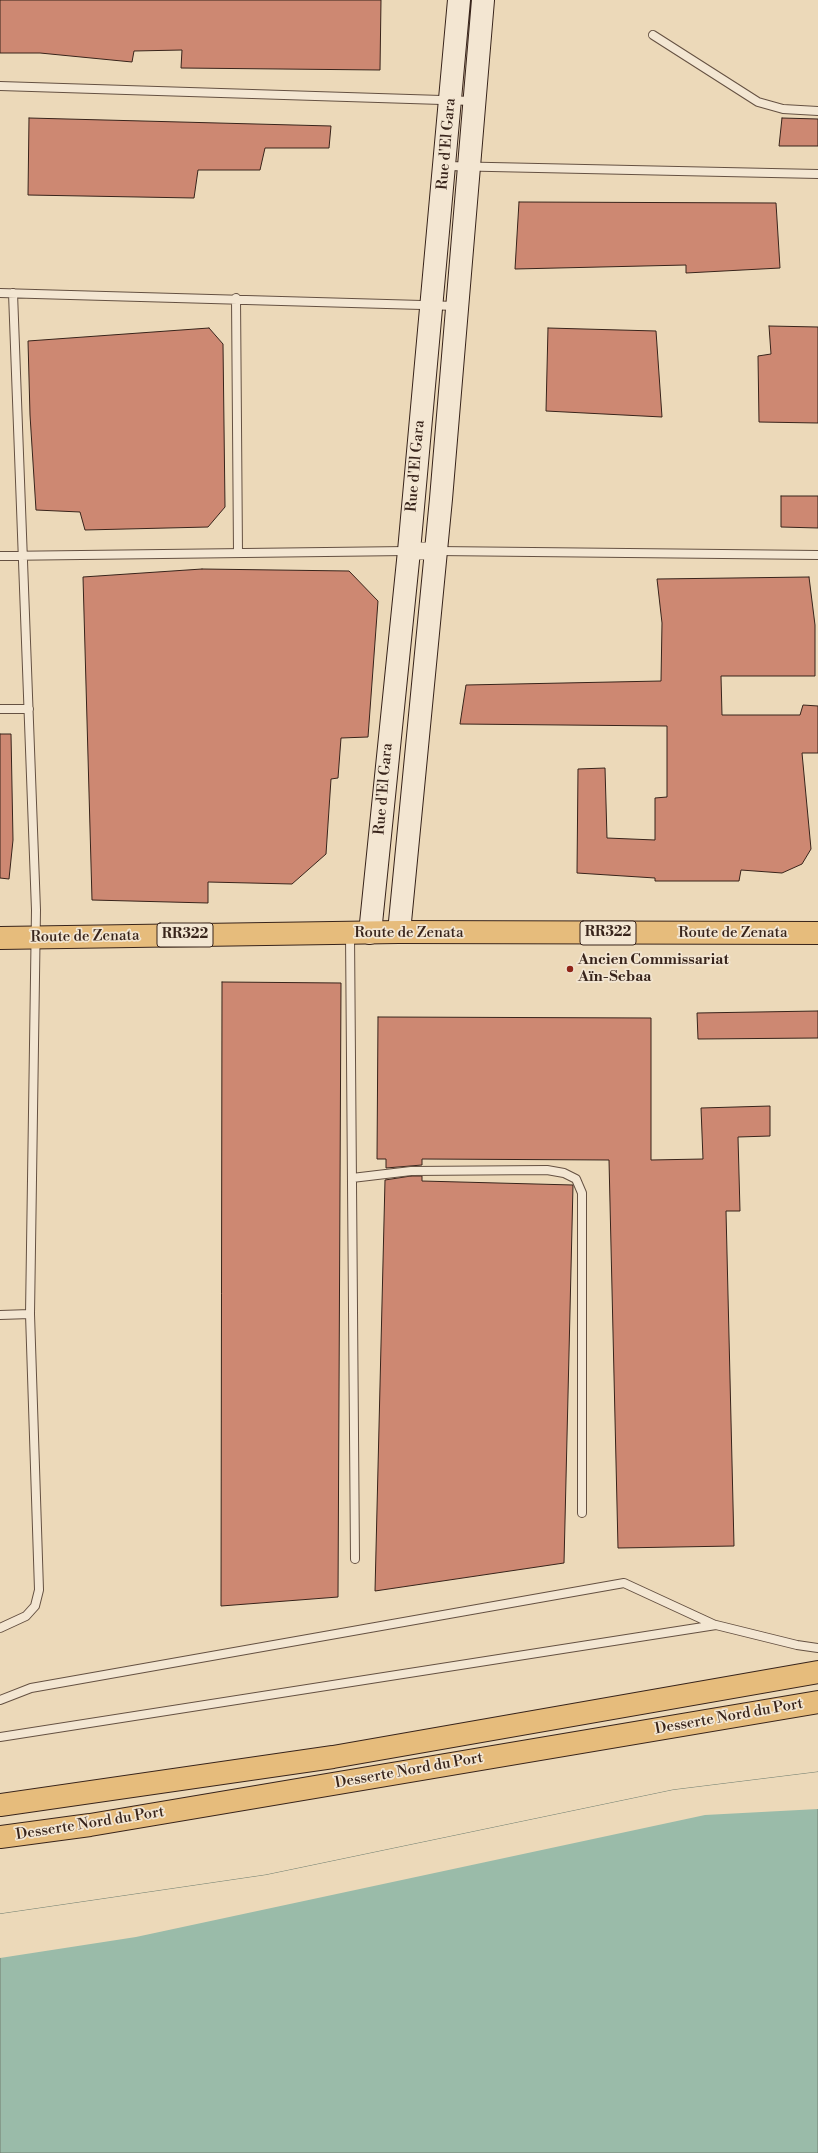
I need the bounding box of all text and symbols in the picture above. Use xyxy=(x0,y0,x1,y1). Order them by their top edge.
street label: Rue d'El Gara xyxy=(434,97,460,191)
street label: Rue d'El Gara xyxy=(403,419,429,513)
street label: Rue d'El Gara xyxy=(371,742,397,836)
road number: RR322 xyxy=(580,921,636,945)
road number: RR322 xyxy=(157,923,213,947)
street label: Route de Zenata xyxy=(354,924,464,942)
street label: Route de Zenata xyxy=(678,924,788,942)
street label: Route de Zenata xyxy=(30,927,140,947)
place label: Ancien Commissariat Aïn-Sebaa xyxy=(578,951,729,986)
marker: Ancien Commissariat Aïn-Sebaa xyxy=(565,964,575,974)
street label: Desserte Nord du Port xyxy=(654,1695,804,1739)
street label: Desserte Nord du Port xyxy=(334,1749,484,1793)
street label: Desserte Nord du Port xyxy=(14,1803,166,1845)

